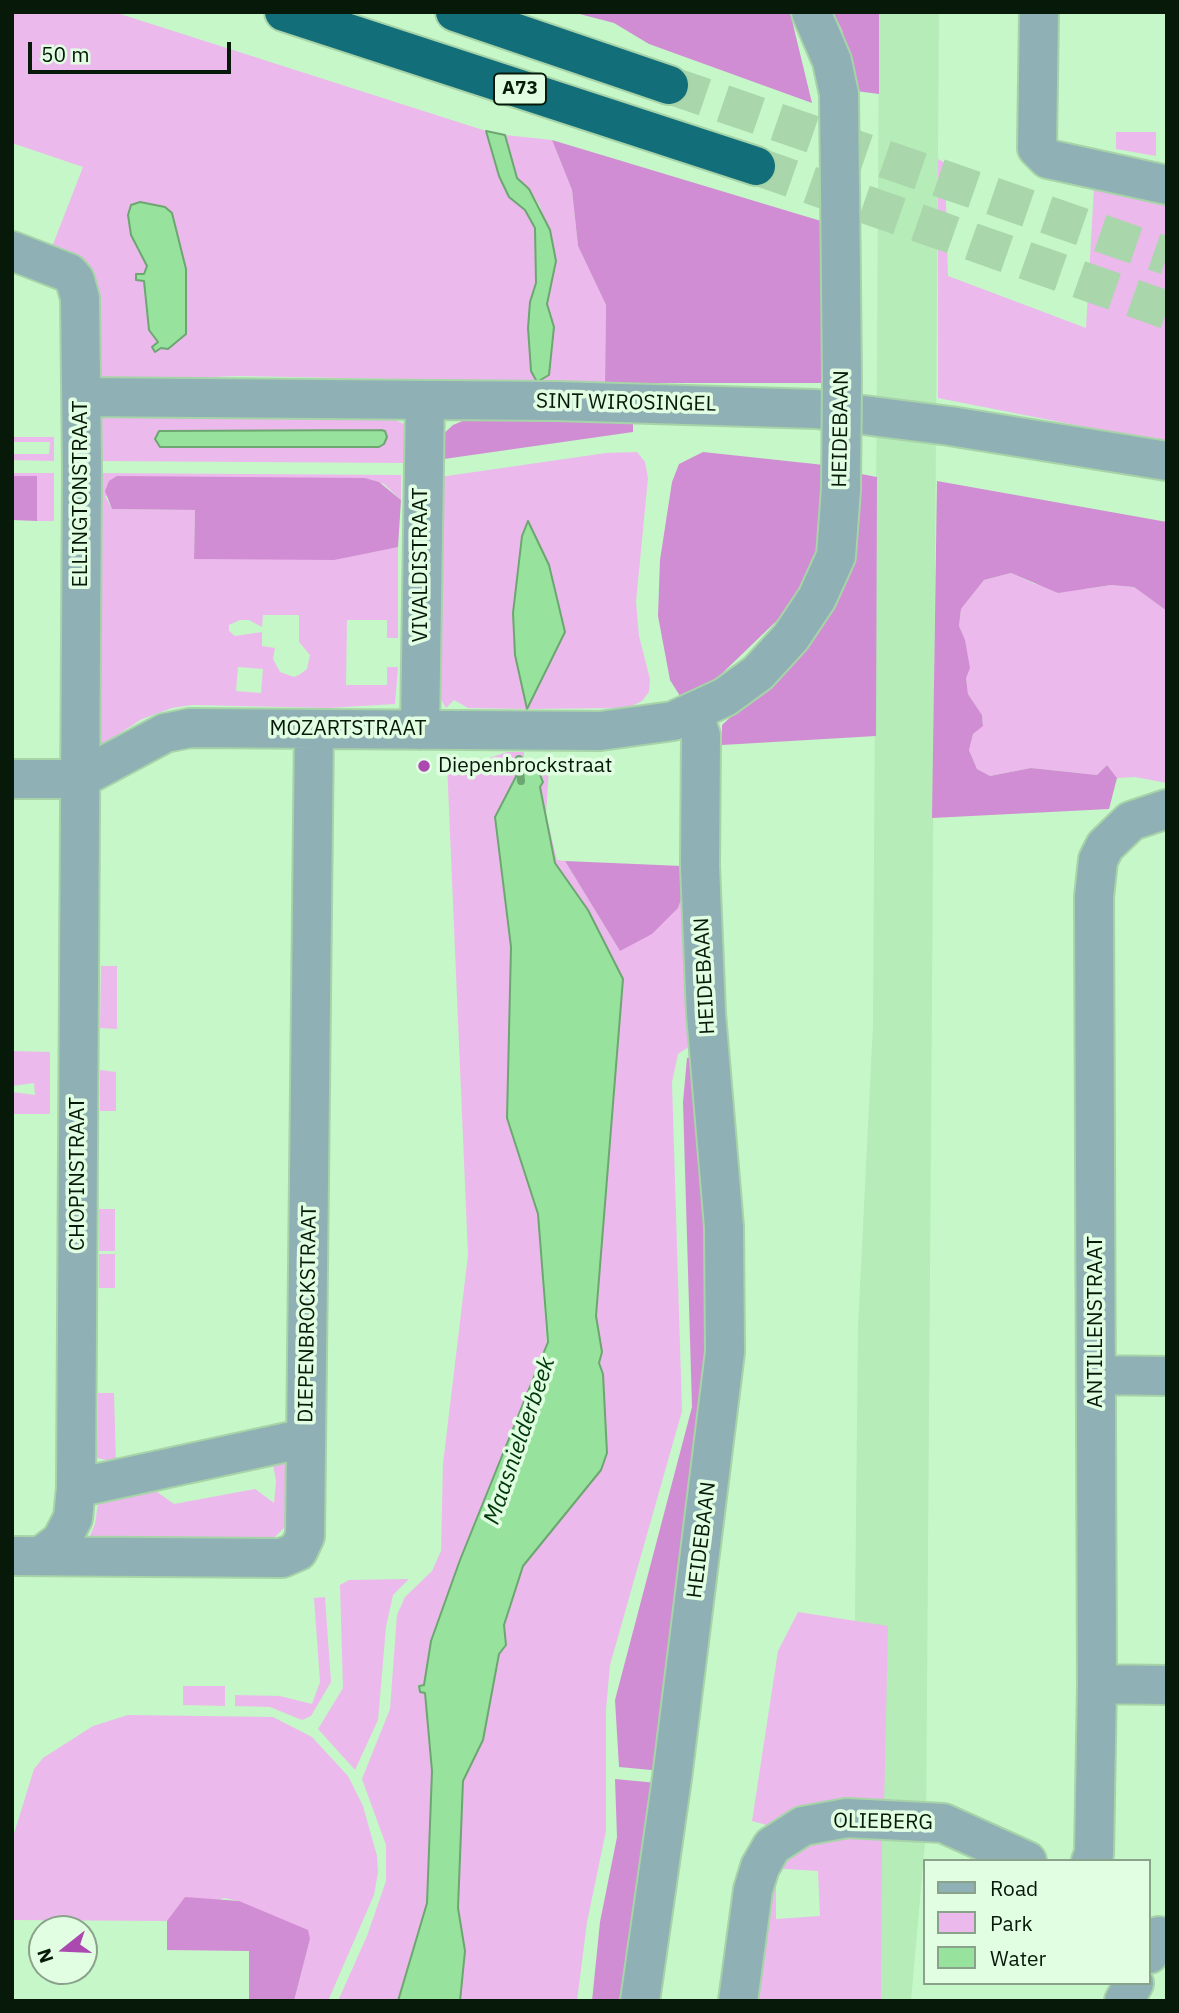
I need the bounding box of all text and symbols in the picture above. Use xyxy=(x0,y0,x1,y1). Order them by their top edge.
scale bar xyxy=(32,28,234,72)
text: 50 m xyxy=(41,40,90,68)
road number: A73 xyxy=(494,74,546,104)
street label: HEIDEBAAN xyxy=(827,370,855,488)
street label: SINT WIROSINGEL xyxy=(536,389,716,417)
street label: ELLINGTONSTRAAT xyxy=(68,401,94,587)
street label: VIVALDISTRAAT xyxy=(408,488,434,642)
street label: MOZARTSTRAAT xyxy=(269,716,427,742)
place label: Diepenbrockstraat xyxy=(438,753,612,779)
marker: Diepenbrockstraat xyxy=(416,758,432,774)
street label: HEIDEBAAN xyxy=(689,917,721,1035)
street label: CHOPINSTRAAT xyxy=(65,1097,91,1251)
street label: DIEPENBROCKSTRAAT xyxy=(294,1205,322,1423)
street label: ANTILLENSTRAAT xyxy=(1083,1236,1109,1408)
water label: Maasnielderbeek xyxy=(479,1354,561,1528)
street label: HEIDEBAAN xyxy=(682,1480,722,1600)
street label: OLIEBERG xyxy=(833,1809,933,1835)
legend xyxy=(923,1859,1151,1985)
text: Road xyxy=(990,1874,1038,1902)
text: Park xyxy=(990,1909,1033,1937)
north arrow xyxy=(28,1915,98,1985)
text: Water xyxy=(990,1944,1046,1972)
text: N xyxy=(31,1946,58,1966)

